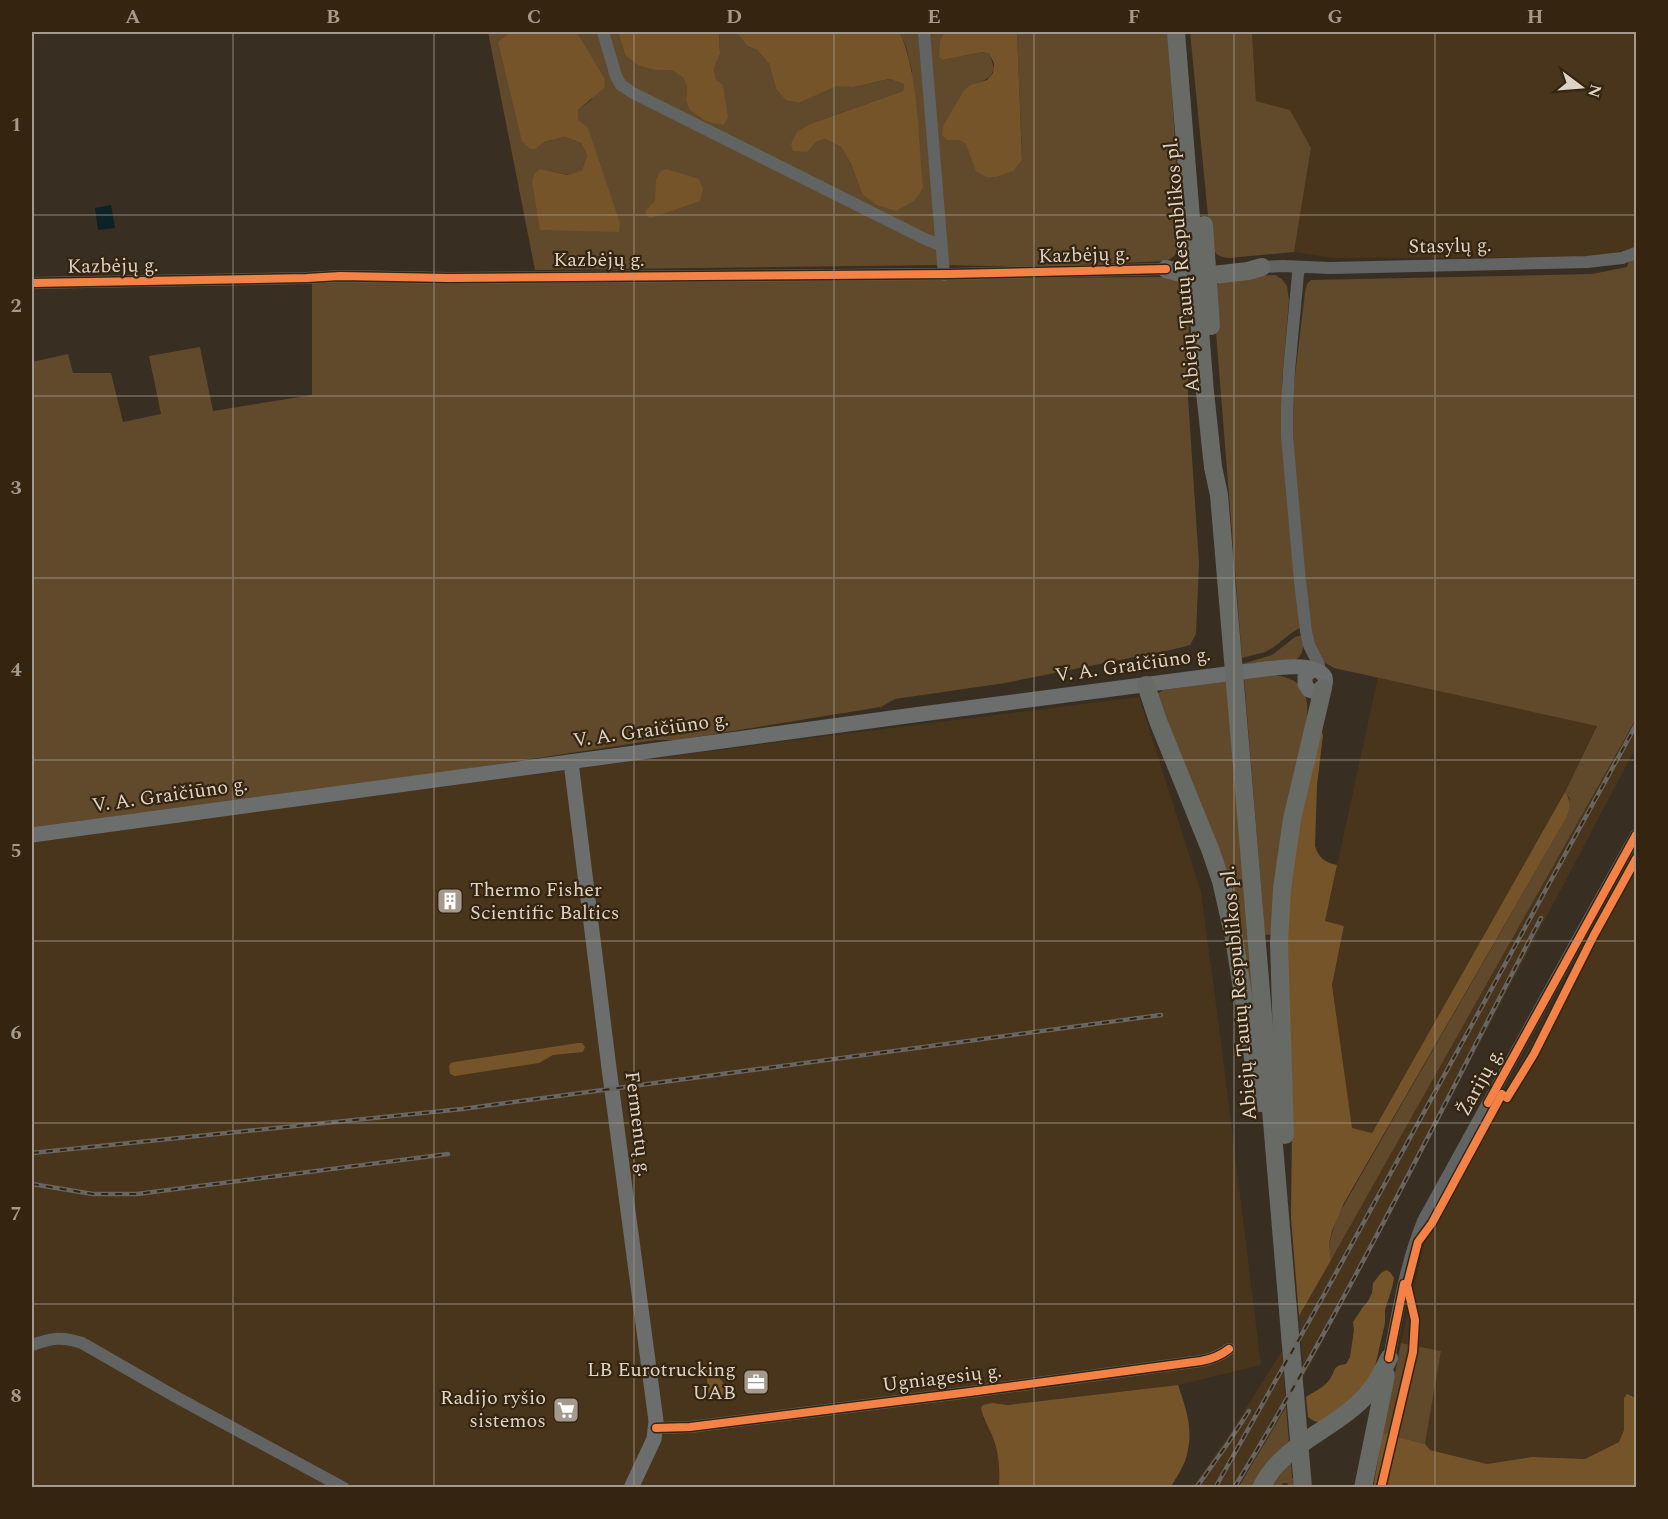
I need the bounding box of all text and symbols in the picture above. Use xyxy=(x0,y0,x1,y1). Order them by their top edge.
text: A xyxy=(125,2,141,32)
text: B xyxy=(326,2,340,32)
text: C xyxy=(527,2,541,32)
text: D xyxy=(726,2,742,32)
text: E xyxy=(927,2,941,32)
text: F xyxy=(1128,2,1140,32)
text: G xyxy=(1327,2,1343,32)
text: H xyxy=(1527,2,1543,32)
north arrow xyxy=(1551,57,1611,117)
text: N xyxy=(1581,81,1608,100)
text: 1 xyxy=(10,110,22,140)
street label: Abiejų Tautų Respublikos pl. xyxy=(1156,136,1208,394)
street label: Stasylų g. xyxy=(1408,230,1492,262)
street label: Kazbėjų g. xyxy=(1038,238,1130,272)
street label: Kazbėjų g. xyxy=(553,245,645,275)
street label: Kazbėjų g. xyxy=(67,250,159,282)
text: 2 xyxy=(10,291,22,321)
text: 3 xyxy=(10,473,22,503)
street label: V. A. Graičiūno g. xyxy=(1053,639,1213,691)
text: 4 xyxy=(10,655,22,685)
street label: V. A. Graičiūno g. xyxy=(571,704,731,756)
street label: V. A. Graičiūno g. xyxy=(90,769,250,821)
text: 5 xyxy=(10,836,22,866)
street label: Abiejų Tautų Respublikos pl. xyxy=(1213,864,1265,1122)
place label: Thermo Fisher Scientific Baltics xyxy=(470,875,619,928)
building icon: Thermo Fisher Scientific Baltics xyxy=(435,886,465,916)
text: 6 xyxy=(10,1018,22,1048)
street label: Žarijų g. xyxy=(1449,1042,1511,1122)
street label: Fermentų g. xyxy=(617,1069,659,1179)
text: 7 xyxy=(10,1199,22,1229)
place label: LB Eurotrucking UAB xyxy=(587,1355,736,1408)
street label: Ugniagesių g. xyxy=(880,1356,1004,1400)
office icon: LB Eurotrucking UAB xyxy=(741,1367,771,1397)
text: 8 xyxy=(10,1381,22,1411)
place label: Radijo ryšio sistemos xyxy=(440,1383,546,1436)
supermarket icon: Radijo ryšio sistemos xyxy=(551,1395,581,1425)

